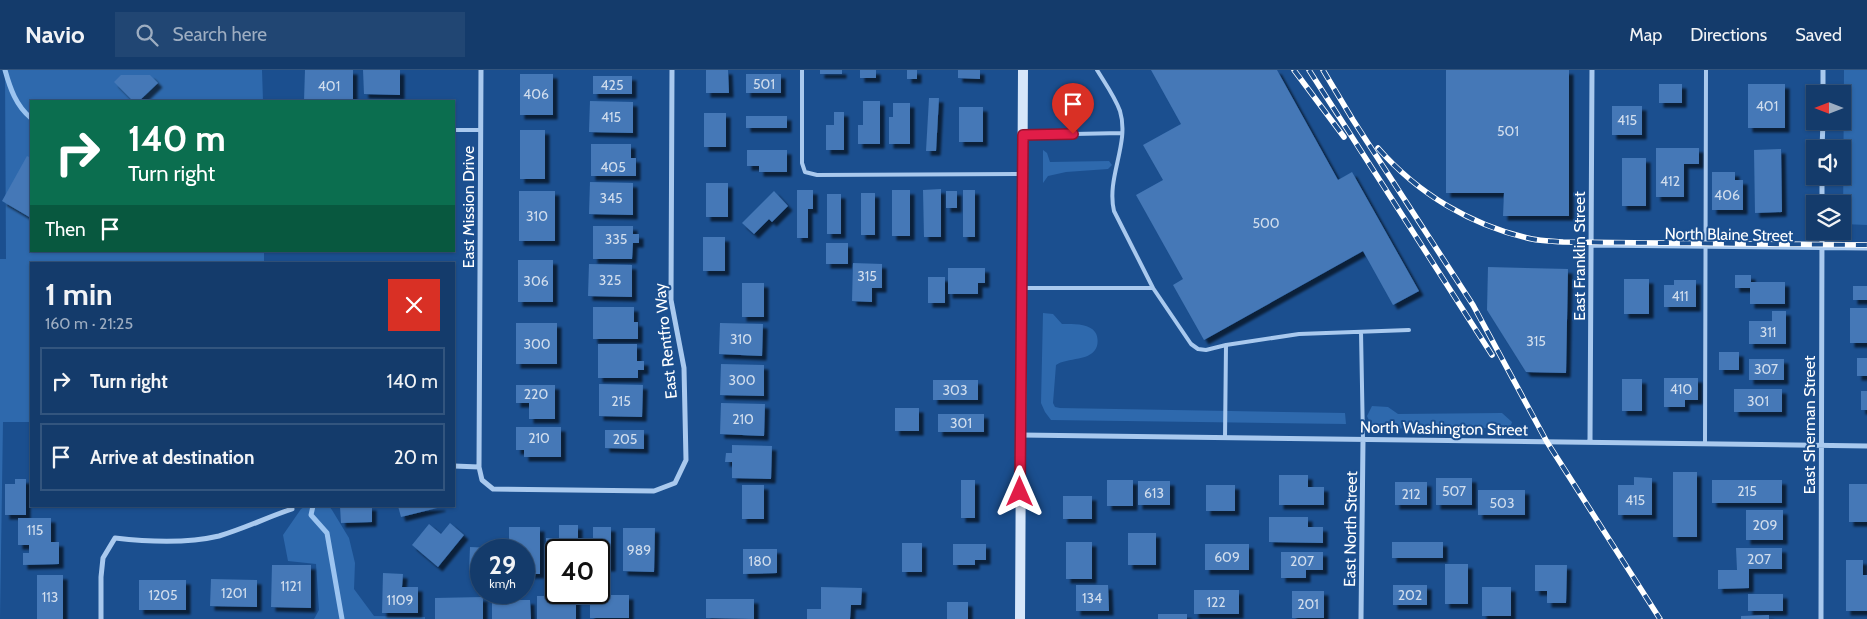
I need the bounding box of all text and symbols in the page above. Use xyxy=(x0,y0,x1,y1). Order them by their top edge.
search box xyxy=(115,12,465,57)
text: Navio xyxy=(25,20,85,49)
icon: search xyxy=(133,21,161,49)
text: Search here xyxy=(173,23,267,46)
text: Map xyxy=(1629,24,1662,46)
text: Directions xyxy=(1690,24,1767,46)
text: Saved xyxy=(1795,24,1842,46)
house number: 501 xyxy=(753,75,775,93)
house number: 425 xyxy=(600,76,624,94)
house number: 401 xyxy=(318,77,340,95)
pin xyxy=(1052,83,1094,134)
house number: 406 xyxy=(523,85,549,103)
north arrow xyxy=(1806,85,1851,130)
map controls xyxy=(1806,85,1851,240)
icon: arrive xyxy=(1059,90,1087,118)
house number: 401 xyxy=(1756,97,1778,115)
house number: 415 xyxy=(601,108,621,126)
house number: 415 xyxy=(1617,111,1637,129)
text: 140 m xyxy=(128,117,226,160)
icon: right xyxy=(45,120,110,185)
house number: 501 xyxy=(1497,122,1519,140)
button: sound xyxy=(1806,140,1851,185)
street label: East Mission Drive xyxy=(459,146,478,268)
house number: 405 xyxy=(600,158,626,176)
text: Turn right xyxy=(128,160,215,187)
house number: 412 xyxy=(1660,172,1680,190)
house number: 406 xyxy=(1714,186,1740,204)
house number: 345 xyxy=(599,189,623,207)
street label: East Franklin Street xyxy=(1570,191,1589,321)
button: layers xyxy=(1806,195,1851,240)
house number: 310 xyxy=(526,207,548,225)
house number: 500 xyxy=(1252,214,1280,232)
icon: arrive xyxy=(96,215,124,243)
text: Then xyxy=(45,218,86,241)
street label: North Blaine Street xyxy=(1664,224,1794,245)
house number: 335 xyxy=(605,230,627,248)
house number: 315 xyxy=(857,267,877,285)
house number: 325 xyxy=(599,271,621,289)
house number: 306 xyxy=(523,272,549,290)
text: 1 min xyxy=(45,276,113,313)
button: close xyxy=(388,279,440,331)
street label: East Rentfro Way xyxy=(650,282,681,400)
house number: 411 xyxy=(1671,287,1689,305)
text: 160 m · 21:25 xyxy=(45,314,133,333)
house number: 311 xyxy=(1760,323,1776,341)
house number: 310 xyxy=(730,330,752,348)
house number: 315 xyxy=(1526,332,1546,350)
house number: 300 xyxy=(523,335,551,353)
street label: East Sherman Street xyxy=(1800,355,1819,494)
house number: 307 xyxy=(1754,360,1778,378)
icon: right xyxy=(47,367,75,395)
text: Turn right xyxy=(90,370,168,393)
text: 140 m xyxy=(387,370,438,393)
house number: 300 xyxy=(728,371,756,389)
house number: 410 xyxy=(1670,380,1692,398)
house number: 303 xyxy=(943,381,967,399)
house number: 220 xyxy=(524,385,548,403)
house number: 215 xyxy=(611,392,631,410)
house number: 301 xyxy=(1747,392,1769,410)
house number: 210 xyxy=(732,410,754,428)
house number: 301 xyxy=(950,414,972,432)
street label: North Washington Street xyxy=(1360,418,1529,439)
house number: 210 xyxy=(528,429,550,447)
house number: 205 xyxy=(613,430,637,448)
icon: arrive xyxy=(47,443,75,471)
text: Arrive at destination xyxy=(90,446,254,469)
text: 20 m xyxy=(394,446,438,469)
position arrow xyxy=(993,465,1045,517)
street label: East North Street xyxy=(1340,470,1361,587)
house number: 507 xyxy=(1442,482,1466,500)
house number: 215 xyxy=(1737,482,1757,500)
house number: 613 xyxy=(1144,484,1164,502)
house number: 212 xyxy=(1401,485,1421,503)
house number: 415 xyxy=(1625,491,1645,509)
house number: 503 xyxy=(1490,494,1514,512)
house number: 209 xyxy=(1752,516,1778,534)
house number: 115 xyxy=(27,521,43,539)
speed limit sign: 40 xyxy=(545,539,610,604)
house number: 989 xyxy=(627,541,651,559)
house number: 609 xyxy=(1214,548,1240,566)
text: 29 xyxy=(489,550,516,580)
house number: 207 xyxy=(1747,550,1771,568)
house number: 180 xyxy=(749,552,772,570)
house number: 207 xyxy=(1290,552,1314,570)
text: km/h xyxy=(489,576,516,591)
house number: 1121 xyxy=(280,577,302,595)
house number: 1201 xyxy=(221,584,247,602)
house number: 1205 xyxy=(148,586,178,604)
house number: 202 xyxy=(1398,586,1422,604)
house number: 113 xyxy=(42,588,58,606)
house number: 134 xyxy=(1082,589,1102,607)
house number: 1109 xyxy=(387,591,413,609)
house number: 122 xyxy=(1206,593,1226,611)
house number: 201 xyxy=(1297,595,1319,613)

